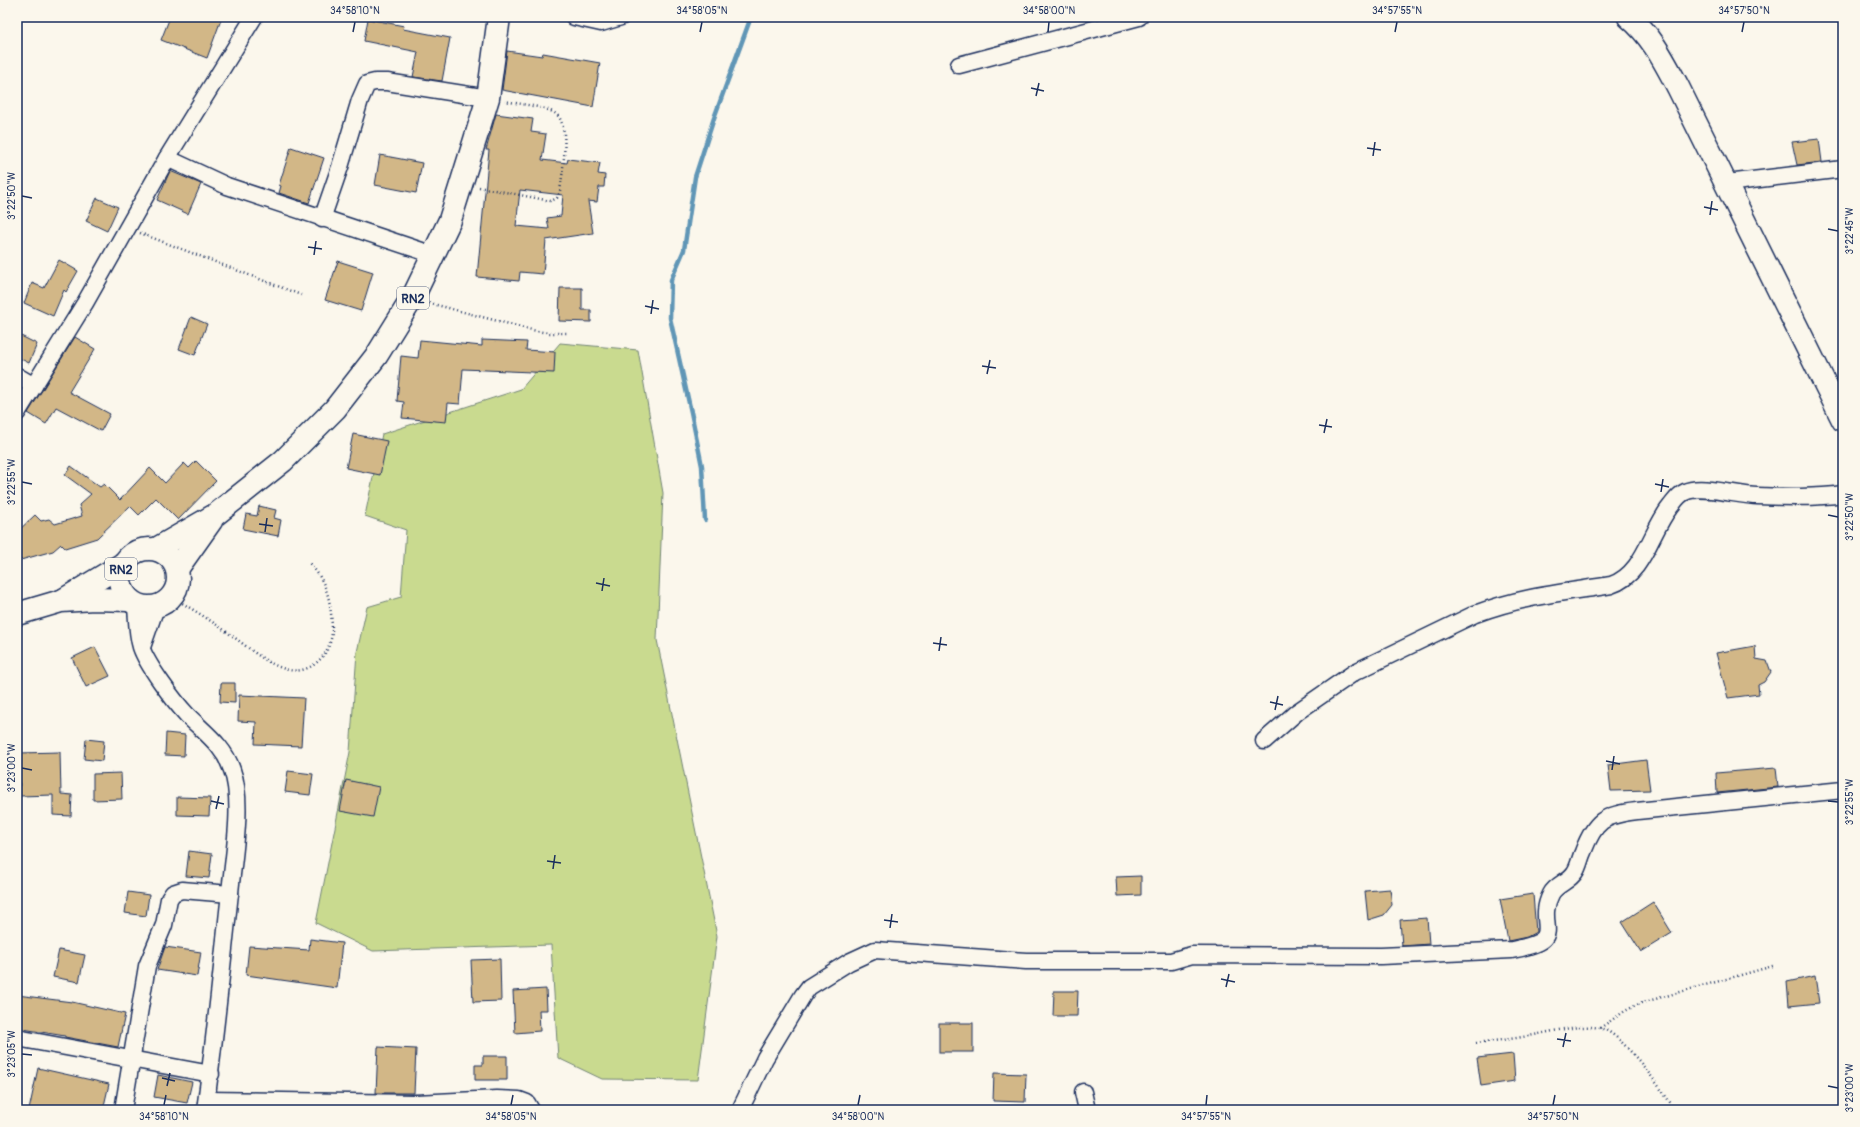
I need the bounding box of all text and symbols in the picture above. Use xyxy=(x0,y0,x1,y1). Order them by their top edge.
text: 34°58'10"N xyxy=(330,5,380,17)
text: 34°58'05"N xyxy=(676,5,728,17)
text: 34°58'00"N xyxy=(1023,5,1076,17)
text: 34°57'55"N xyxy=(1372,5,1422,17)
text: 34°57'50"N xyxy=(1718,5,1770,17)
text: 3°22'50"W xyxy=(6,172,18,220)
text: 3°22'45"W xyxy=(1844,207,1856,254)
road number: RN2 xyxy=(397,287,429,309)
text: 3°22'55"W xyxy=(6,458,18,505)
text: 3°22'50"W xyxy=(1844,493,1856,541)
road number: RN2 xyxy=(105,558,137,580)
text: 3°23'00"W xyxy=(6,743,18,793)
text: 3°22'55"W xyxy=(1844,778,1856,825)
text: 3°23'05"W xyxy=(6,1030,18,1078)
text: 3°23'00"W xyxy=(1844,1063,1856,1113)
text: 34°58'10"N xyxy=(139,1111,189,1123)
text: 34°58'05"N xyxy=(485,1111,537,1123)
text: 34°58'00"N xyxy=(832,1111,885,1123)
text: 34°57'55"N xyxy=(1181,1111,1231,1123)
text: 34°57'50"N xyxy=(1527,1111,1579,1123)

